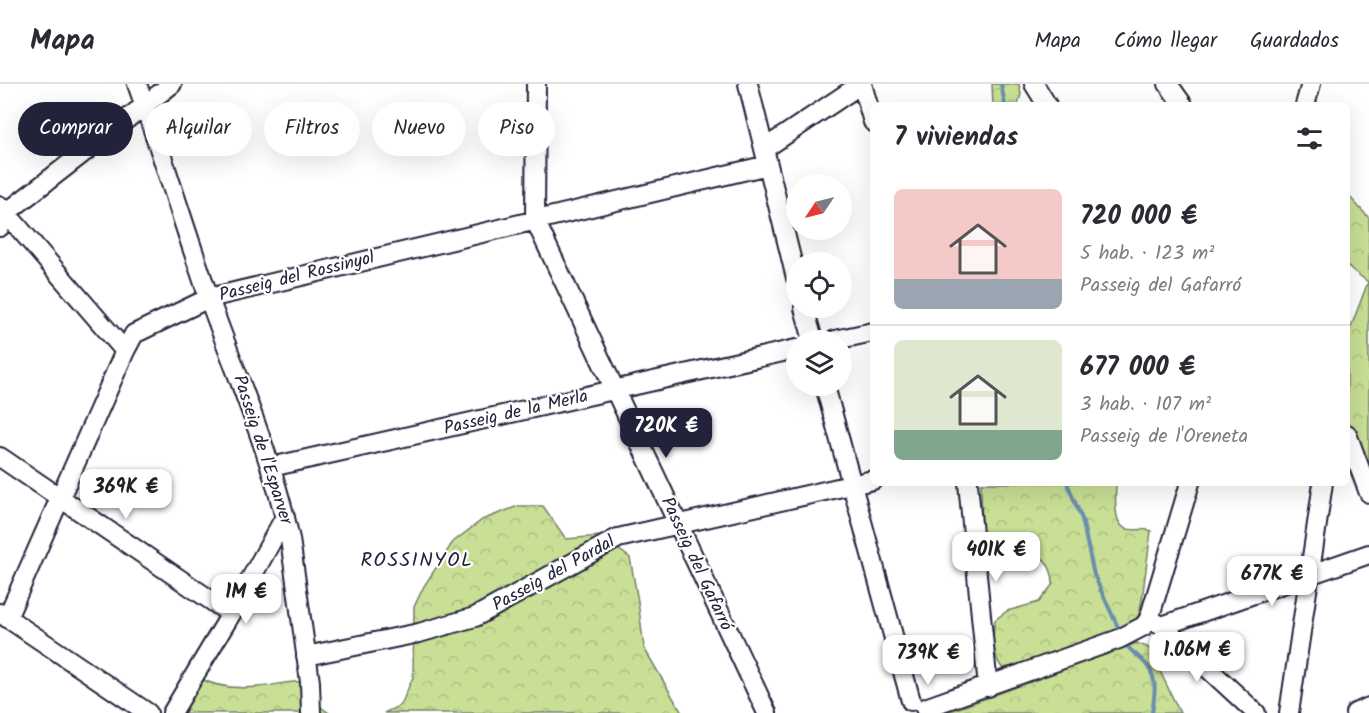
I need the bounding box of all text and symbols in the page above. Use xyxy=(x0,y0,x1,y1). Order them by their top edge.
text: Mapa xyxy=(30,19,95,64)
text: Mapa xyxy=(1034,25,1081,58)
text: Cómo llegar xyxy=(1114,25,1217,58)
text: Guardados xyxy=(1250,25,1339,58)
chip: Comprar xyxy=(18,102,133,156)
chip: Alquilar xyxy=(145,102,252,156)
chip: Filtros xyxy=(264,102,360,156)
chip: Nuevo xyxy=(372,102,466,156)
chip: Piso xyxy=(478,102,555,156)
text: 7 viviendas xyxy=(894,117,1018,159)
icon: filters xyxy=(1293,122,1326,155)
north arrow xyxy=(786,174,852,240)
map controls xyxy=(786,174,852,396)
text: 720 000 € xyxy=(1080,196,1197,238)
icon: home xyxy=(942,213,1014,285)
text: 5 hab. · 123 m² xyxy=(1080,238,1214,270)
street label: Passeig del Rossinyol xyxy=(216,244,378,310)
button: locate xyxy=(786,252,852,318)
text: Passeig del Gafarró xyxy=(1080,270,1241,302)
button: layers xyxy=(786,330,852,396)
text: 677 000 € xyxy=(1080,347,1195,389)
icon: home xyxy=(942,364,1014,436)
street label: Passeig de l'Esparver xyxy=(224,371,300,530)
street label: Passeig de la Merla xyxy=(441,382,591,444)
text: 3 hab. · 107 m² xyxy=(1080,389,1211,421)
pin: 720K € xyxy=(617,408,715,459)
text: 720K € xyxy=(634,411,698,443)
text: Passeig de l'Oreneta xyxy=(1080,421,1248,453)
pin: 369K € xyxy=(77,469,175,520)
text: 369K € xyxy=(94,472,158,504)
street label: Passeig del Gafarró xyxy=(652,492,740,637)
street label: Passeig del Pardal xyxy=(487,528,621,620)
pin: 401K € xyxy=(947,532,1045,583)
text: 401K € xyxy=(966,535,1026,567)
district label: ROSSINYOL xyxy=(360,545,474,577)
pin: 677K € xyxy=(1223,556,1321,607)
text: 677K € xyxy=(1241,559,1303,591)
pin: 1M € xyxy=(210,574,282,625)
text: 1M € xyxy=(225,577,267,609)
pin: 1.06M € xyxy=(1142,632,1252,683)
pin: 739K € xyxy=(879,635,977,686)
text: 1.06M € xyxy=(1163,635,1231,667)
text: 739K € xyxy=(897,638,959,670)

